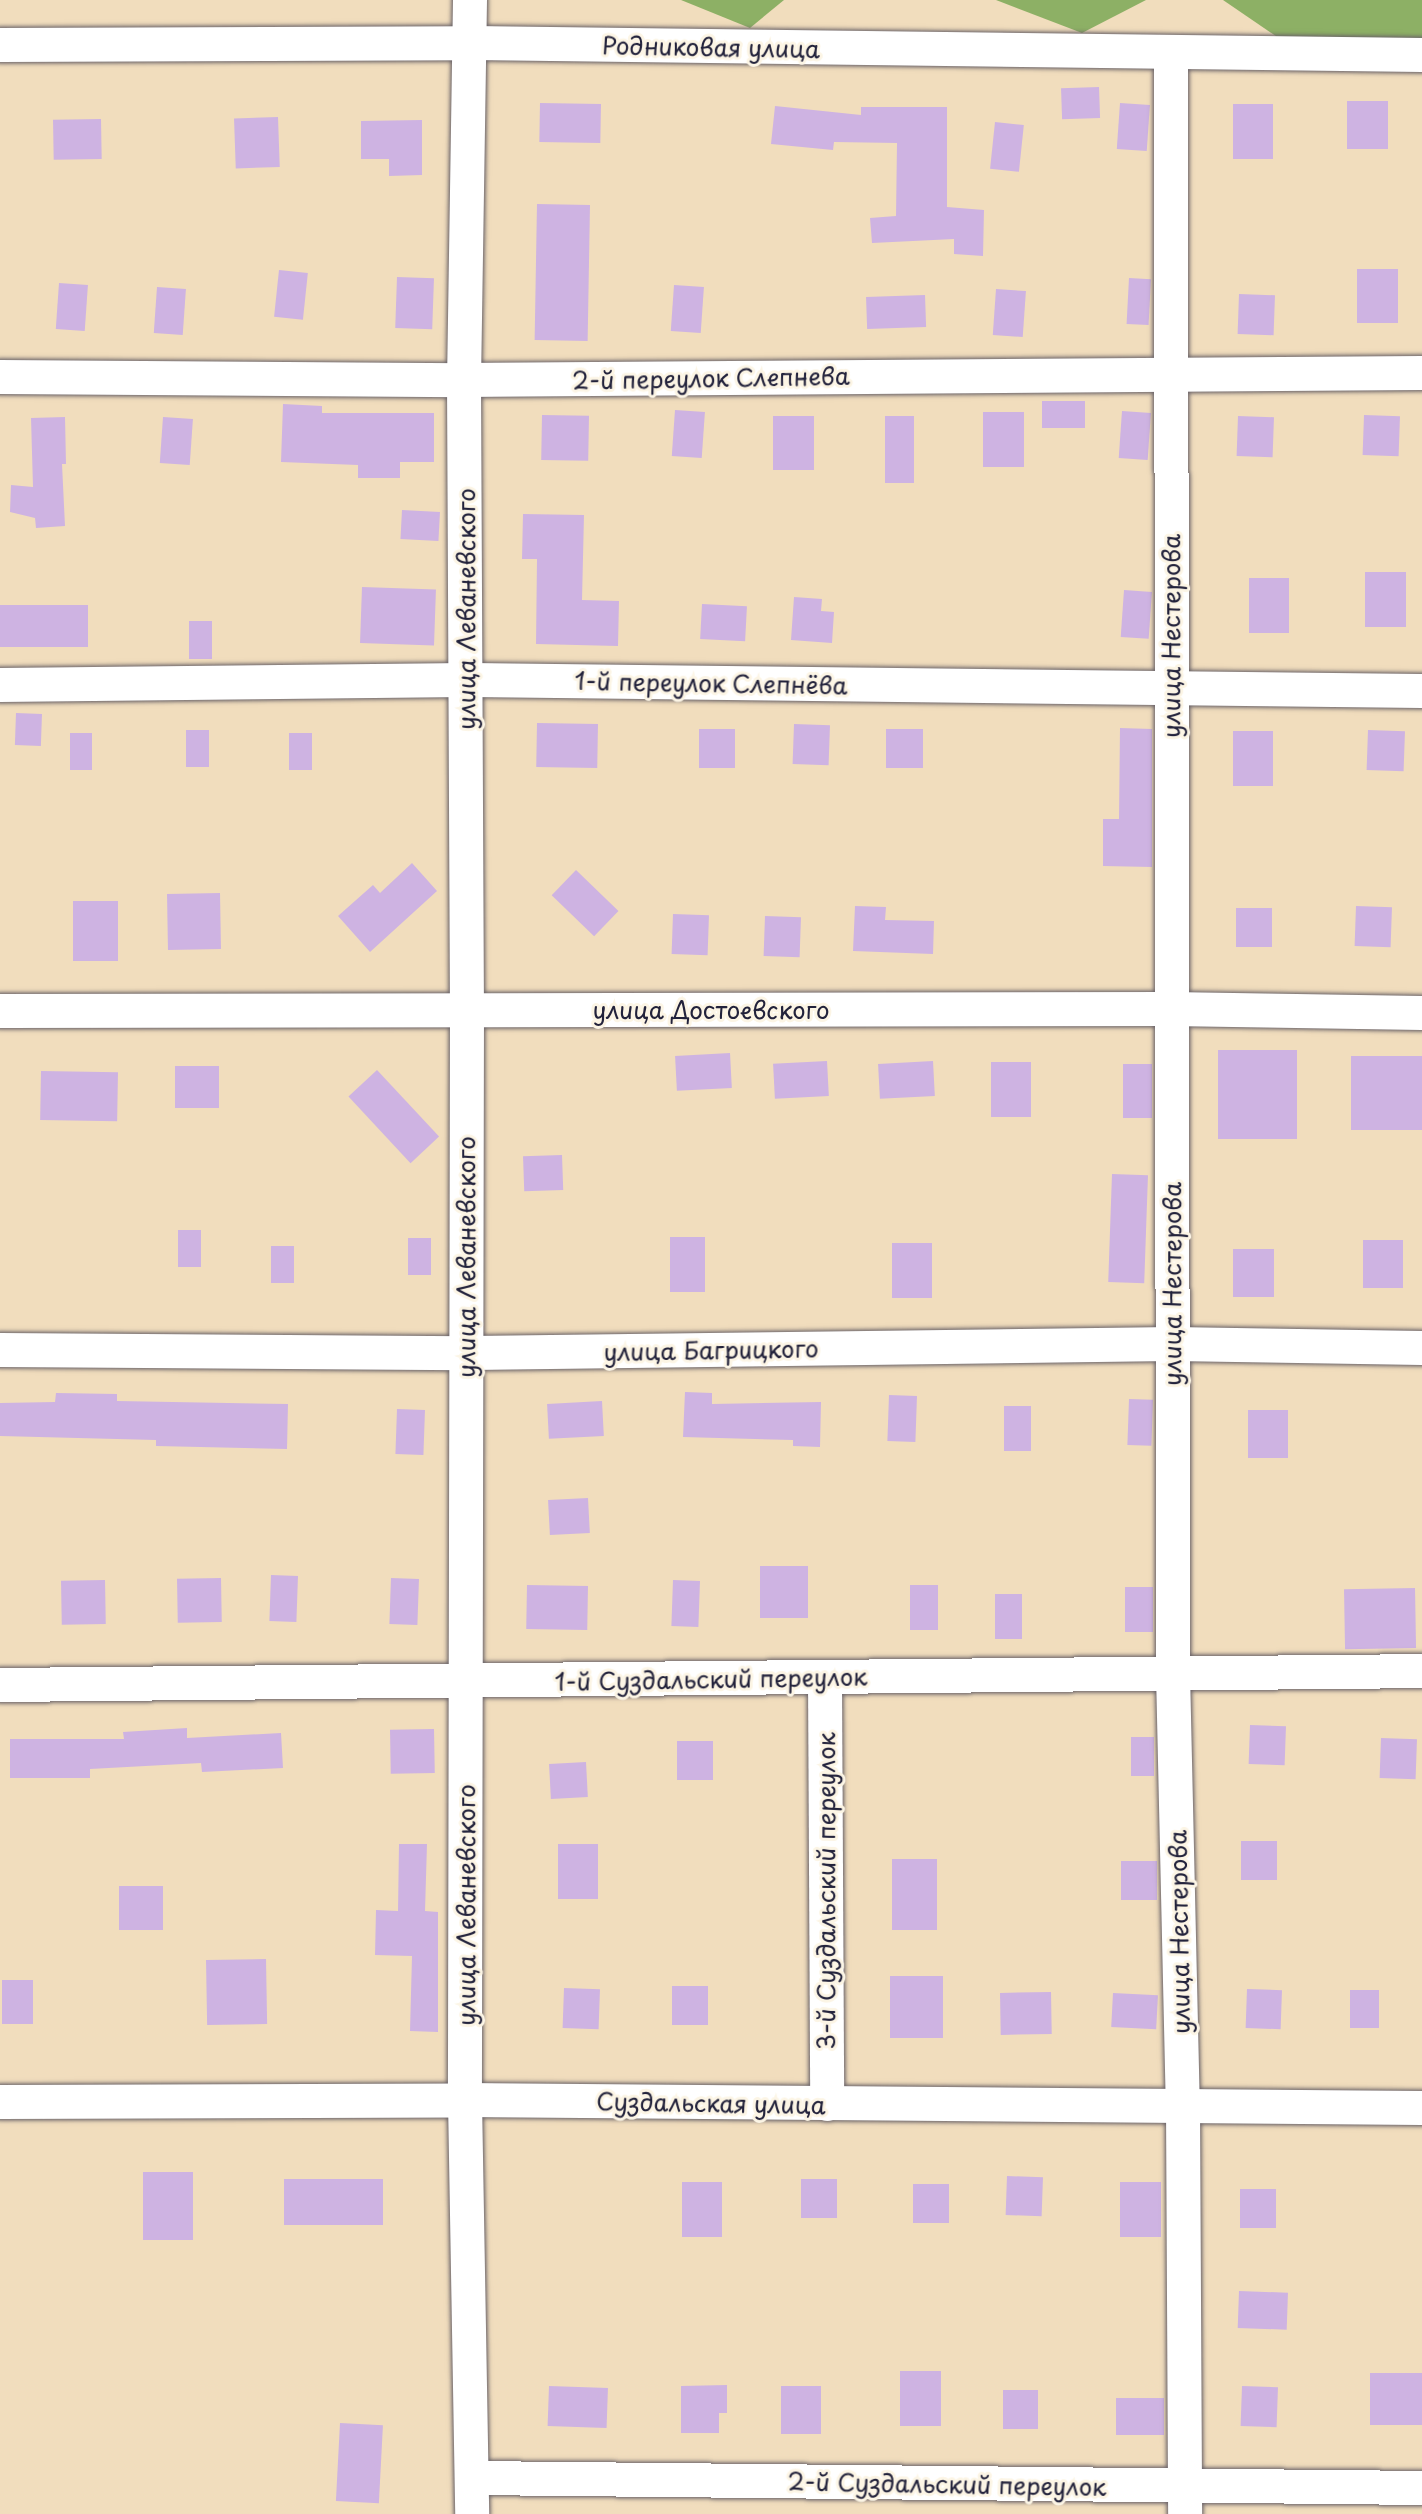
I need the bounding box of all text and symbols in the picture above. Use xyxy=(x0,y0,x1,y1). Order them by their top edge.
street label: Родниковая улица xyxy=(601,31,821,63)
street label: 2-й переулок Слепнева xyxy=(571,361,851,395)
street label: улица Леваневского xyxy=(452,487,480,731)
street label: улица Нестерова xyxy=(1157,533,1185,739)
street label: 1-й переулок Слепнёва xyxy=(573,666,849,700)
street label: улица Достоевского xyxy=(592,996,830,1024)
street label: улица Леваневского xyxy=(452,1135,480,1379)
street label: улица Нестерова xyxy=(1158,1181,1186,1387)
street label: улица Багрицкого xyxy=(603,1334,819,1366)
street label: 1-й Суздальский переулок xyxy=(554,1662,868,1696)
street label: 3-й Суздальский переулок xyxy=(812,1732,840,2050)
street label: улица Леваневского xyxy=(452,1783,480,2027)
street label: улица Нестерова xyxy=(1163,1829,1195,2035)
street label: Суздальская улица xyxy=(595,2087,827,2119)
street label: 2-й Суздальский переулок xyxy=(787,2467,1107,2501)

